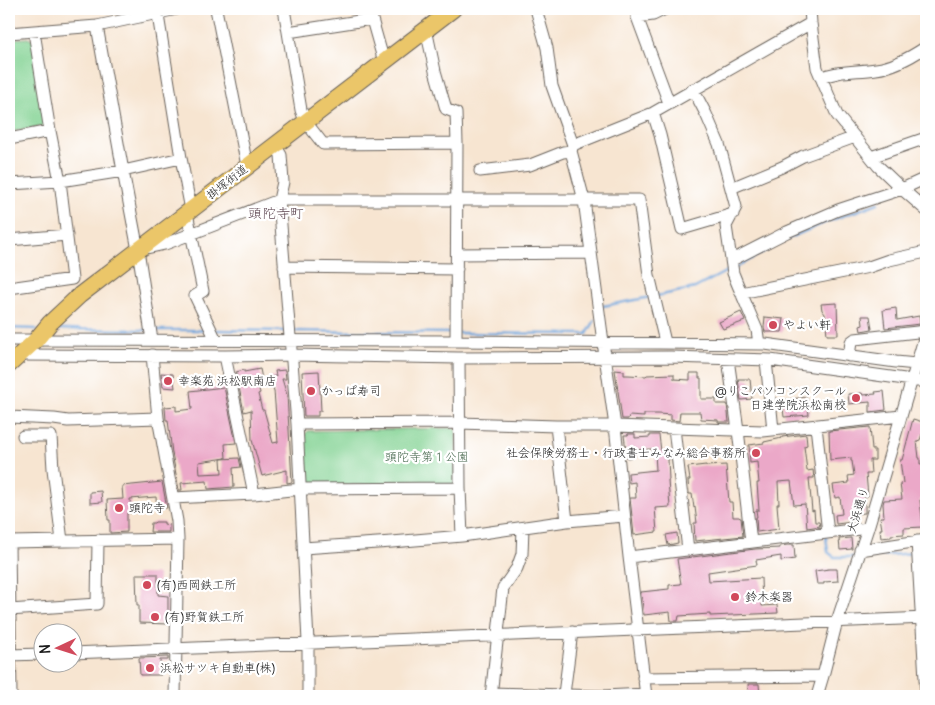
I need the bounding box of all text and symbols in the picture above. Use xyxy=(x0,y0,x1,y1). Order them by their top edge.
street label: 掛塚街道 xyxy=(203,161,250,202)
district label: 頭陀寺町 xyxy=(248,204,304,222)
place label: やよい軒 xyxy=(783,317,831,332)
marker: やよい軒 xyxy=(767,319,779,331)
place label: 幸楽苑 浜松駅南店 xyxy=(178,373,277,388)
marker: 幸楽苑 浜松駅南店 xyxy=(162,375,174,387)
place label: かっぱ寿司 xyxy=(321,383,381,398)
place label: @りこパソコンスクール 日建学院浜松南校 xyxy=(715,383,846,412)
marker: かっぱ寿司 xyxy=(305,385,317,397)
marker: @りこパソコンスクール 日建学院浜松南校 xyxy=(850,392,862,404)
place label: 社会保険労務士・行政書士みなみ総合事務所 xyxy=(506,445,746,460)
marker: 社会保険労務士・行政書士みなみ総合事務所 xyxy=(750,447,762,459)
park label: 頭陀寺第１公園 xyxy=(385,449,469,464)
street label: 大浜通り xyxy=(843,485,872,535)
place label: 頭陀寺 xyxy=(129,500,165,515)
marker: 頭陀寺 xyxy=(113,502,125,514)
place label: (有)西岡鉄工所 xyxy=(157,577,236,592)
marker: (有)西岡鉄工所 xyxy=(141,579,153,591)
place label: 鈴木楽器 xyxy=(745,589,793,604)
marker: 鈴木楽器 xyxy=(729,591,741,603)
place label: (有)野賀鉄工所 xyxy=(165,609,244,624)
marker: (有)野賀鉄工所 xyxy=(149,611,161,623)
north arrow xyxy=(32,622,82,672)
text: N xyxy=(36,643,54,654)
place label: 浜松サツキ自動車(株) xyxy=(160,660,276,675)
marker: 浜松サツキ自動車(株) xyxy=(144,662,156,674)

